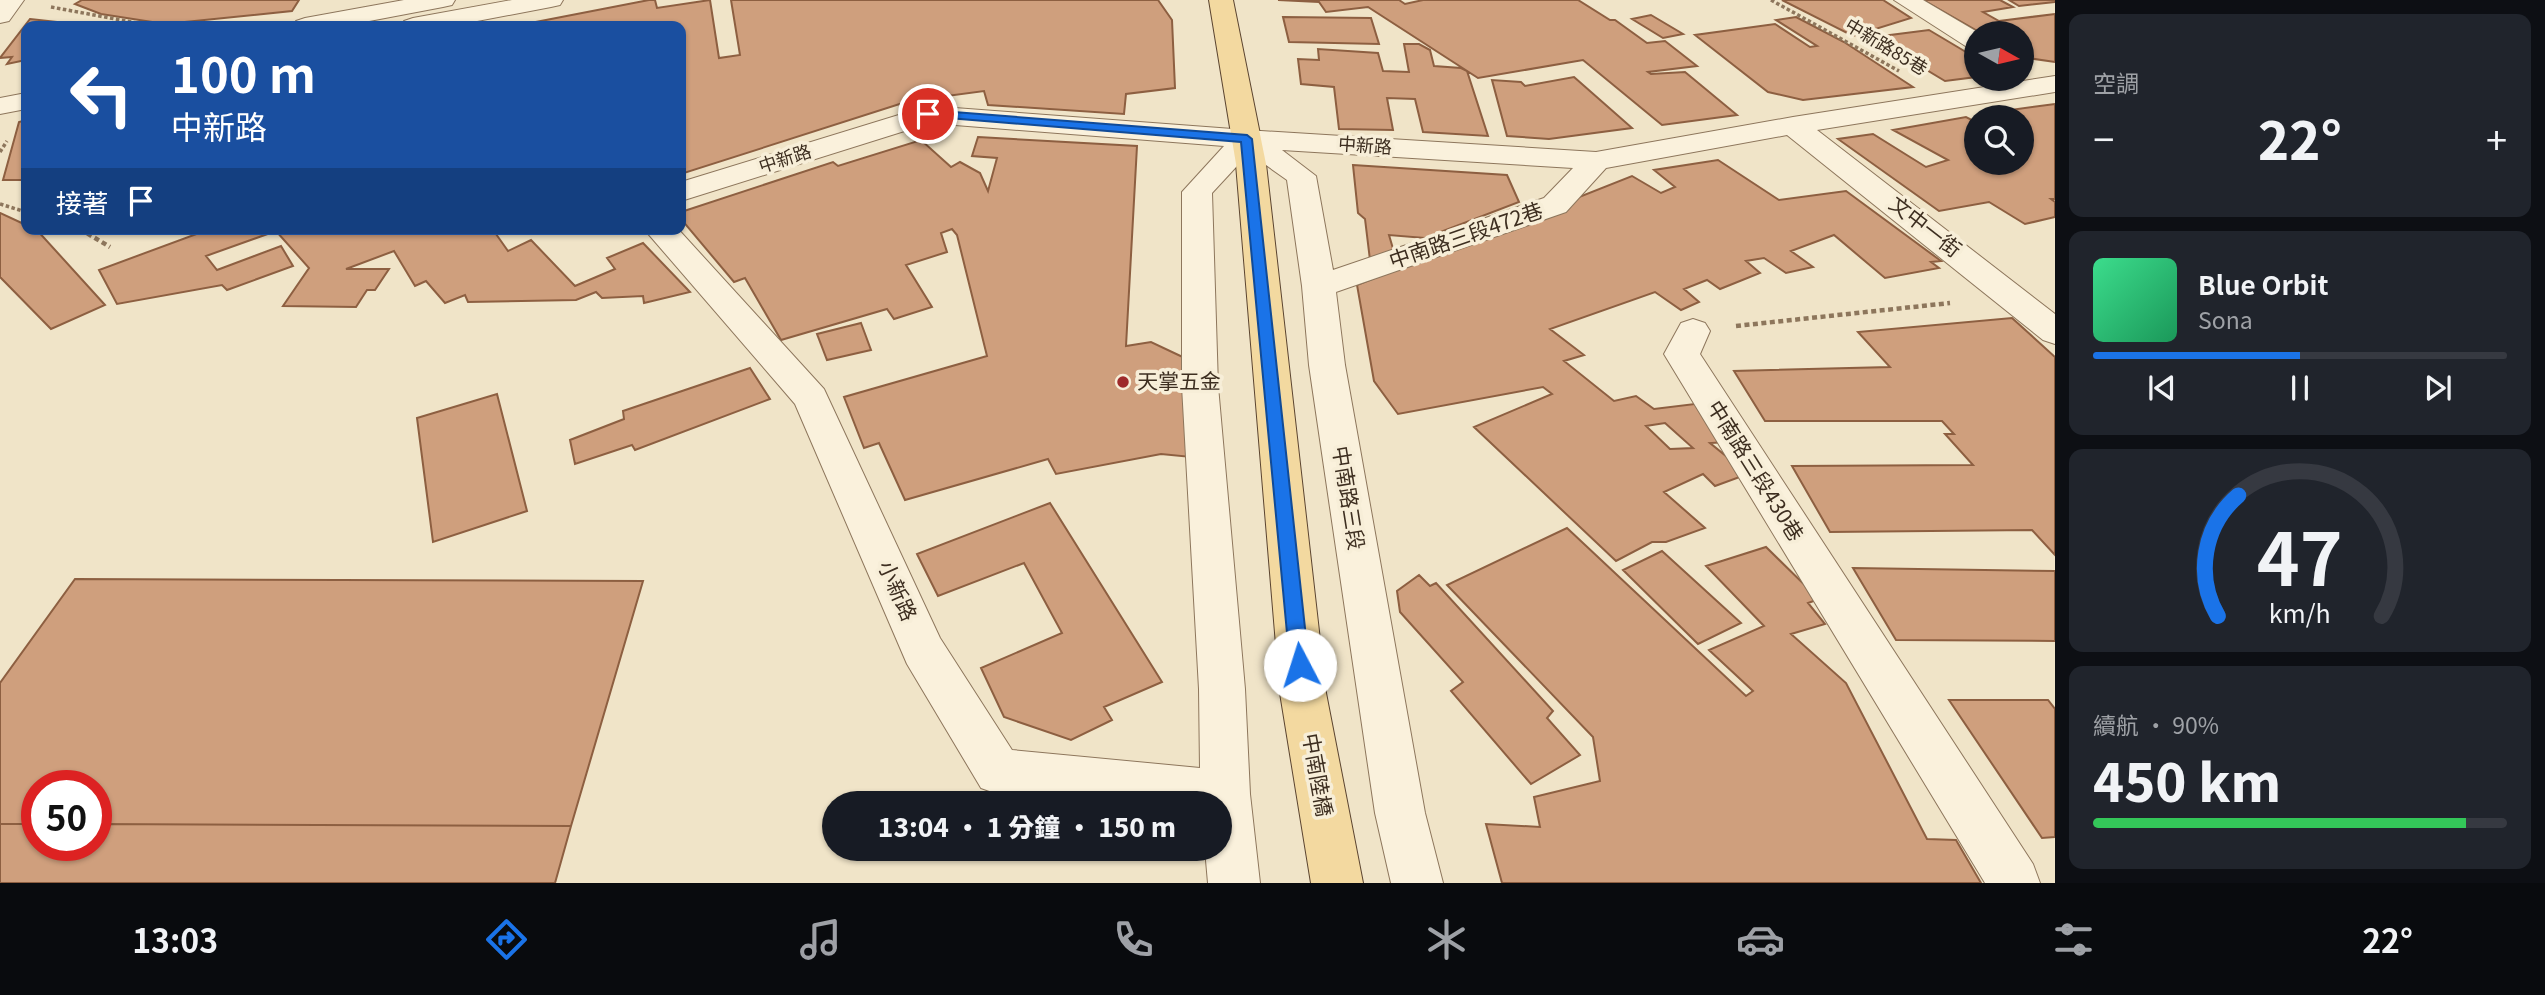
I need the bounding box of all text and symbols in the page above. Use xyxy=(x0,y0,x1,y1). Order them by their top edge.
street label: 中新路85巷 xyxy=(1841,10,1933,80)
north arrow xyxy=(1964,21,2034,91)
map controls xyxy=(1964,21,2034,175)
text: 100 m xyxy=(171,36,316,107)
icon: left xyxy=(56,49,147,140)
text: 空調 xyxy=(2093,65,2139,99)
pin xyxy=(898,84,958,144)
icon: arrive xyxy=(909,95,947,133)
text: 22° xyxy=(2258,100,2342,175)
text: 中新路 xyxy=(171,102,267,148)
button: search xyxy=(1964,105,2034,175)
text: − xyxy=(2093,110,2114,165)
text: + xyxy=(2486,110,2507,165)
street label: 中新路 xyxy=(1337,129,1393,159)
street label: 中新路 xyxy=(755,136,814,178)
icon: arrive xyxy=(122,182,160,220)
text: 接著 xyxy=(56,183,108,220)
street label: 文中一街 xyxy=(1884,188,1969,263)
street label: 中南路三段472巷 xyxy=(1384,194,1546,274)
text: Blue Orbit xyxy=(2198,265,2328,302)
text: Sona xyxy=(2198,302,2253,336)
place label: 天掌五金 xyxy=(1137,365,1221,395)
icon: previous xyxy=(2143,369,2181,407)
icon: pause xyxy=(2281,369,2319,407)
icon: next xyxy=(2419,369,2457,407)
marker: 天掌五金 xyxy=(1115,374,1131,390)
street label: 中南路三段430巷 xyxy=(1701,394,1812,546)
street label: 中南路三段 xyxy=(1327,443,1373,552)
text: 47 xyxy=(2257,503,2343,608)
street label: 小新路 xyxy=(872,555,925,625)
text: km/h xyxy=(2269,594,2331,630)
position arrow xyxy=(1263,628,1337,702)
text: 續航 · 90% xyxy=(2093,707,2219,741)
street label: 中南陸橋 xyxy=(1297,731,1341,819)
text: 450 km xyxy=(2093,742,2281,817)
speed limit sign: 50 xyxy=(21,770,112,861)
text: 13:04 · 1 分鐘 · 150 m xyxy=(878,807,1176,844)
icon: directions xyxy=(482,915,531,964)
icon: music xyxy=(796,915,845,964)
icon: phone xyxy=(1109,915,1158,964)
icon: climate xyxy=(1422,915,1471,964)
icon: car xyxy=(1736,915,1785,964)
icon: filters xyxy=(2049,915,2098,964)
text: 13:03 xyxy=(132,916,218,962)
text: 22° xyxy=(2362,916,2413,962)

